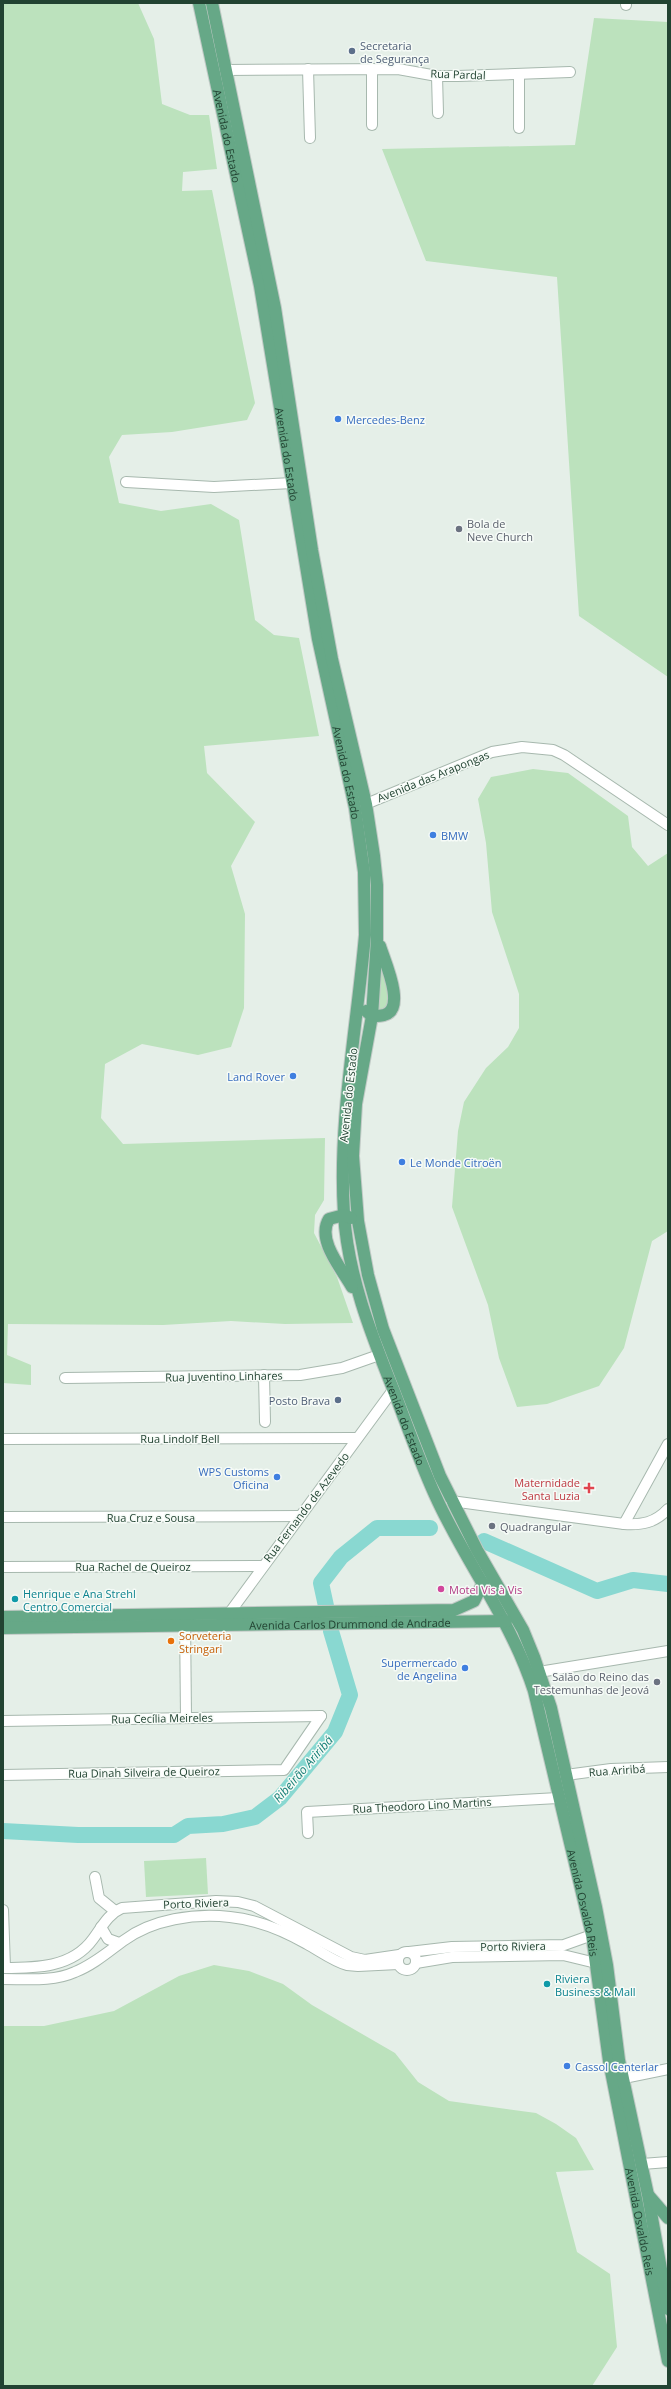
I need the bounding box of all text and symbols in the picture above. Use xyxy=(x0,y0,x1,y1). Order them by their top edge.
place label: Secretaria de Segurança xyxy=(360,38,429,66)
marker: Secretaria de Segurança xyxy=(347,46,357,56)
street label: Rua Pardal xyxy=(430,66,486,82)
street label: Avenida do Estado xyxy=(210,88,245,184)
street label: Avenida do Estado xyxy=(273,406,303,503)
place label: Mercedes-Benz xyxy=(346,412,425,427)
marker: Mercedes-Benz xyxy=(333,414,343,424)
place label: Bola de Neve Church xyxy=(467,516,533,544)
marker: Bola de Neve Church xyxy=(454,524,464,534)
street label: Avenida do Estado xyxy=(330,725,364,821)
street label: Avenida das Arapongas xyxy=(375,747,491,805)
place label: BMW xyxy=(441,828,468,843)
marker: BMW xyxy=(428,830,438,840)
street label: Avenida do Estado xyxy=(336,1047,360,1143)
place label: Land Rover xyxy=(227,1069,285,1084)
marker: Land Rover xyxy=(288,1071,298,1081)
place label: Le Monde Citroën xyxy=(410,1155,501,1170)
marker: Le Monde Citroën xyxy=(397,1157,407,1167)
street label: Rua Juventino Linhares xyxy=(165,1367,283,1385)
street label: Avenida do Estado xyxy=(381,1373,429,1468)
place label: Posto Brava xyxy=(269,1393,330,1408)
marker: Posto Brava xyxy=(333,1395,343,1405)
street label: Rua Lindolf Bell xyxy=(140,1431,220,1446)
street label: Rua Fernando de Azevedo xyxy=(260,1449,352,1565)
place label: WPS Customs Oficina xyxy=(198,1464,269,1492)
marker: WPS Customs Oficina xyxy=(272,1472,282,1482)
place label: Maternidade Santa Luzia xyxy=(514,1475,580,1503)
marker: Maternidade Santa Luzia xyxy=(583,1482,595,1494)
street label: Rua Cruz e Sousa xyxy=(107,1510,195,1525)
place label: Quadrangular xyxy=(500,1519,572,1534)
marker: Quadrangular xyxy=(487,1521,497,1531)
street label: Rua Rachel de Queiroz xyxy=(75,1559,191,1574)
place label: Motel Vis à Vis xyxy=(449,1582,522,1597)
marker: Motel Vis à Vis xyxy=(436,1584,446,1594)
place label: Henrique e Ana Strehl Centro Comercial xyxy=(23,1586,136,1614)
marker: Henrique e Ana Strehl Centro Comercial xyxy=(10,1594,20,1604)
street label: Avenida Carlos Drummond de Andrade xyxy=(249,1614,451,1632)
place label: Sorveteria Stringari xyxy=(179,1628,231,1656)
marker: Sorveteria Stringari xyxy=(166,1636,176,1646)
place label: Supermercado de Angelina xyxy=(381,1655,457,1683)
marker: Supermercado de Angelina xyxy=(460,1663,470,1673)
place label: Salão do Reino das Testemunhas de Jeová xyxy=(534,1669,649,1697)
marker: Salão do Reino das Testemunhas de Jeová xyxy=(652,1677,662,1687)
street label: Rua Cecília Meireles xyxy=(111,1710,213,1726)
water label: Ribeirão Ariribá xyxy=(269,1732,337,1806)
street label: Rua Ariribá xyxy=(588,1761,646,1779)
street label: Rua Dinah Silveira de Queiroz xyxy=(68,1763,220,1781)
street label: Rua Theodoro Lino Martins xyxy=(352,1794,492,1816)
street label: Avenida Osvaldo Reis xyxy=(564,1848,602,1957)
street label: Porto Riviera xyxy=(163,1894,229,1912)
street label: Porto Riviera xyxy=(480,1938,546,1954)
place label: Riviera Business & Mall xyxy=(555,1971,636,1999)
marker: Riviera Business & Mall xyxy=(542,1979,552,1989)
place label: Cassol Centerlar xyxy=(575,2059,659,2074)
marker: Cassol Centerlar xyxy=(562,2061,572,2071)
street label: Avenida Osvaldo Reis xyxy=(623,2166,658,2277)

